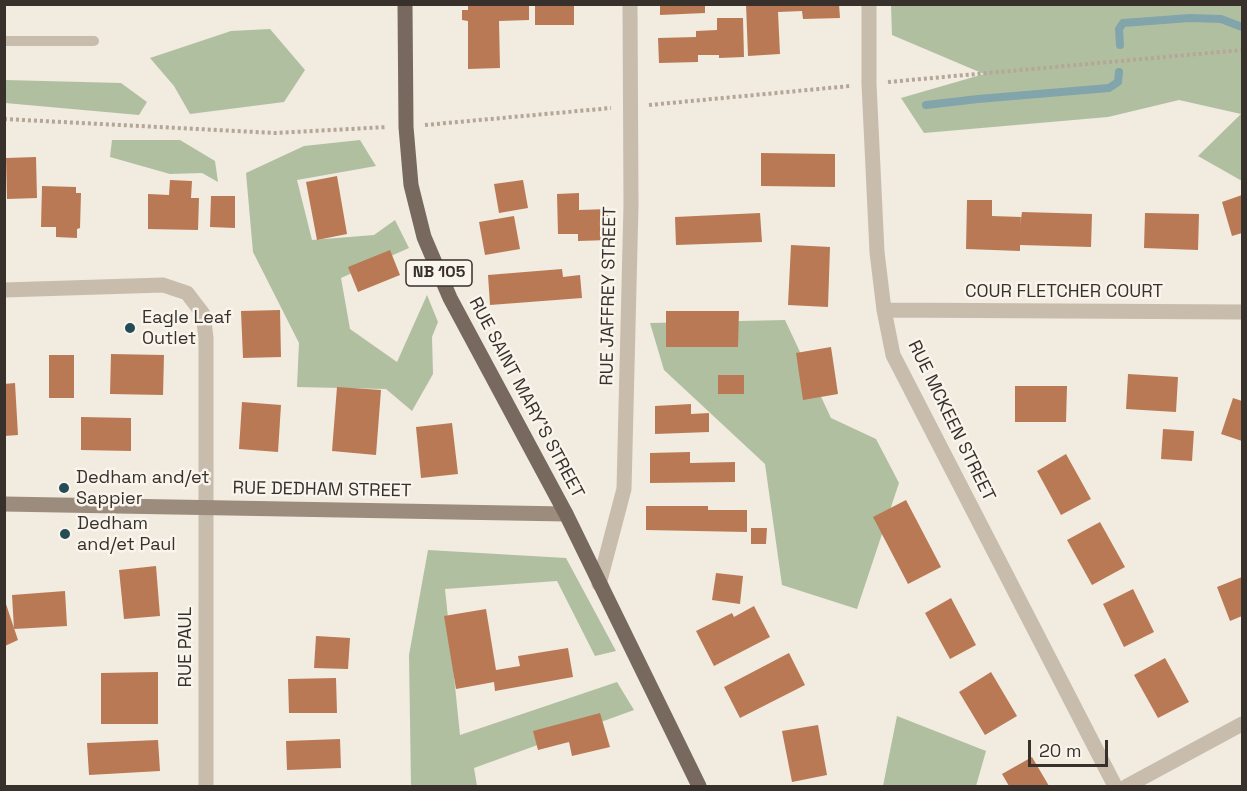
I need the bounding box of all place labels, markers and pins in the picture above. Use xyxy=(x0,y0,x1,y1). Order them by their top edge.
place label: Eagle Leaf Outlet xyxy=(142,307,232,350)
marker: Eagle Leaf Outlet xyxy=(123,321,137,335)
place label: Dedham and/et Sappier xyxy=(76,467,210,510)
marker: Dedham and/et Sappier xyxy=(57,481,71,495)
place label: Dedham and/et Paul xyxy=(77,513,176,556)
marker: Dedham and/et Paul xyxy=(58,527,72,541)

